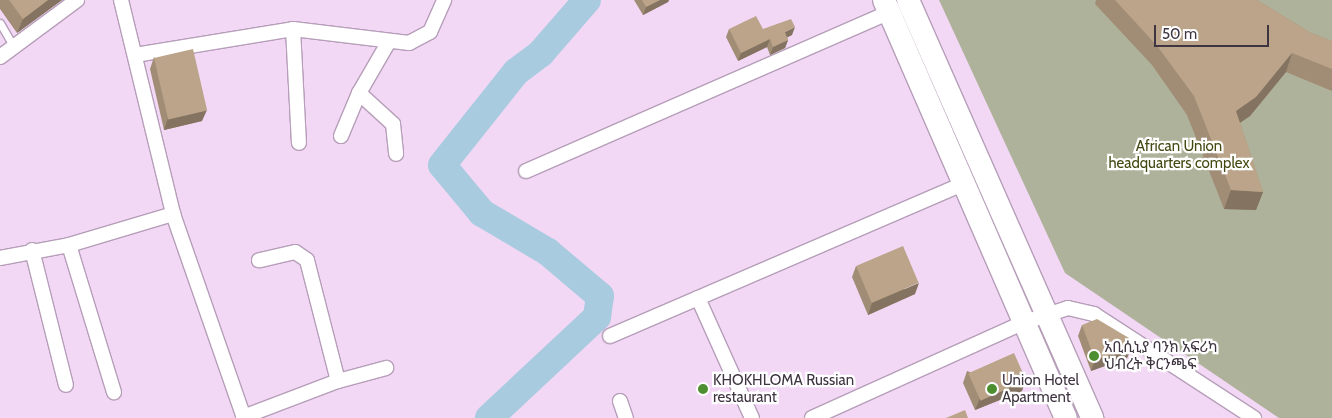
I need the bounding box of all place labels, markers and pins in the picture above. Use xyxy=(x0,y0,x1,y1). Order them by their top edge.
place label: አቢሲኒያ ባንክ አፍሪካ ህብረት ቅርንጫፍ xyxy=(1104,338,1218,373)
marker: አቢሲኒያ ባንክ አፍሪካ ህብረት ቅርንጫፍ xyxy=(1088,350,1100,362)
place label: KHOKHLOMA Russian restaurant xyxy=(713,371,854,406)
place label: Union Hotel Apartment xyxy=(1002,371,1079,406)
marker: KHOKHLOMA Russian restaurant xyxy=(697,383,709,395)
marker: Union Hotel Apartment xyxy=(986,383,998,395)

